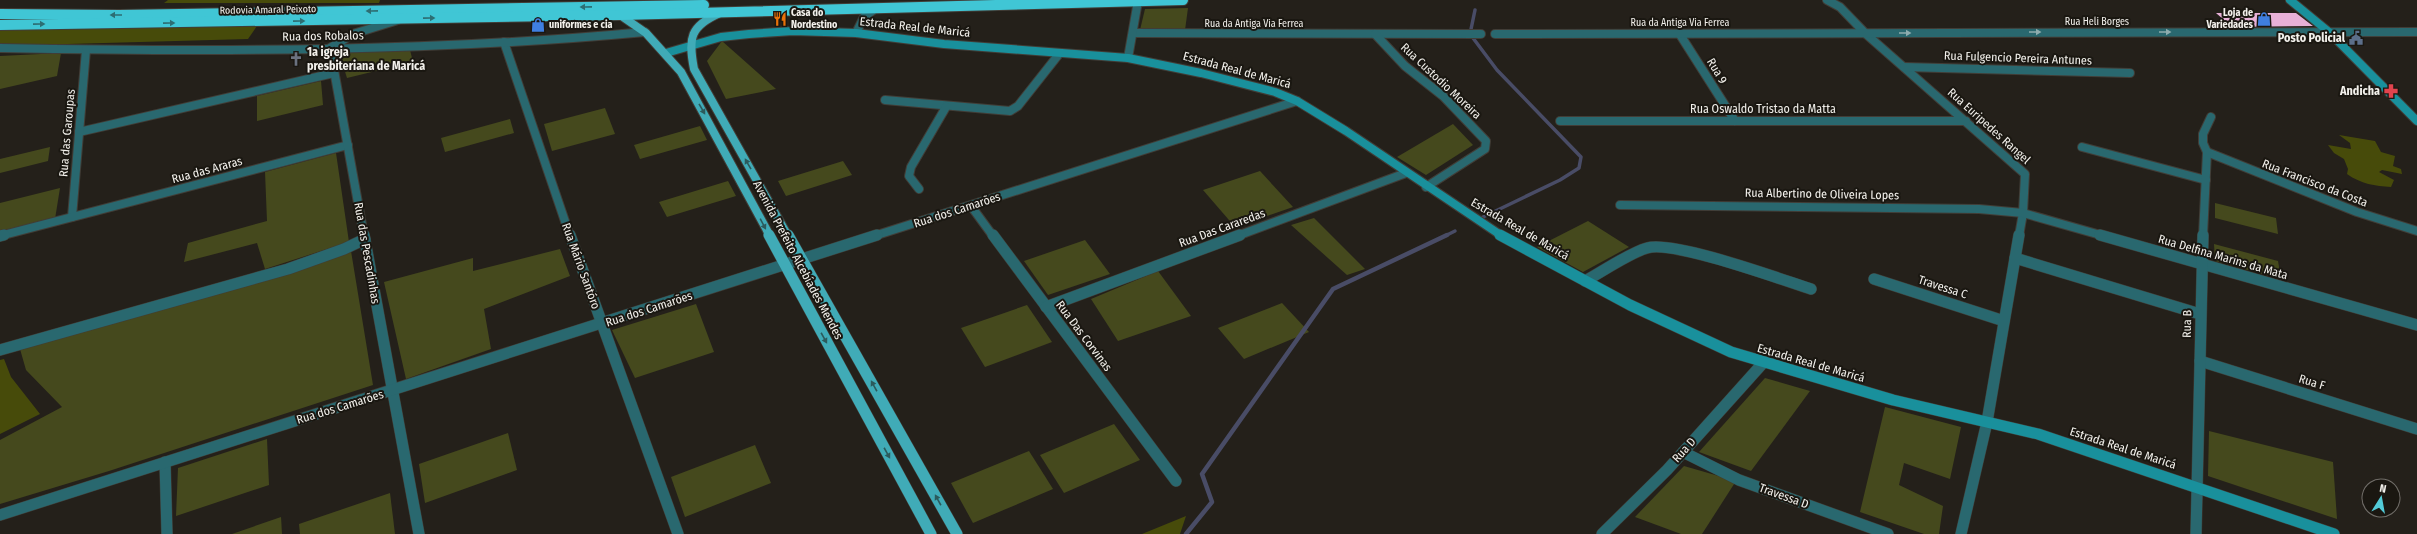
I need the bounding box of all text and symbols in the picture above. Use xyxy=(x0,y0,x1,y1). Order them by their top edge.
street label: Rodovia Amaral Peixoto xyxy=(220,3,316,17)
one-way arrow xyxy=(579,4,592,10)
place label: Casa do Nordestino xyxy=(791,7,838,31)
place label: Loja de Variedades xyxy=(2206,7,2254,31)
one-way arrow xyxy=(365,8,378,14)
restaurant icon: Casa do Nordestino xyxy=(772,11,788,27)
shop icon: Loja de Variedades xyxy=(2256,11,2272,27)
one-way arrow xyxy=(109,12,122,18)
street label: Estrada Real de Maricá xyxy=(859,14,971,40)
one-way arrow xyxy=(423,15,436,21)
street label: Rua Heli Borges xyxy=(2065,16,2129,28)
shop icon: uniformes e cia xyxy=(530,17,546,33)
street label: Rua da Antiga Via Ferrea xyxy=(1631,17,1730,29)
one-way arrow xyxy=(293,18,306,24)
street label: Rua da Antiga Via Ferrea xyxy=(1205,18,1304,30)
one-way arrow xyxy=(163,19,175,26)
place label: uniformes e cia xyxy=(549,19,612,31)
one-way arrow xyxy=(33,21,46,27)
street label: Rua dos Robalos xyxy=(282,28,364,44)
one-way arrow xyxy=(2029,29,2042,35)
one-way arrow xyxy=(2159,29,2172,35)
one-way arrow xyxy=(1899,30,1912,36)
public building icon: Posto Policial xyxy=(2348,30,2364,46)
place label: Posto Policial xyxy=(2278,31,2346,45)
street label: Rua Custodio Moreira xyxy=(1398,40,1484,122)
place label: 1a igreja presbiteriana de Maricá xyxy=(307,45,425,73)
street label: Rua Fulgencio Pereira Antunes xyxy=(1944,48,2092,68)
street label: Estrada Real de Maricá xyxy=(1182,49,1293,91)
church icon: 1a igreja presbiteriana de Maricá xyxy=(288,51,304,67)
street label: Rua 9 xyxy=(1704,56,1730,86)
pharmacy icon: Andicha xyxy=(2383,83,2399,99)
place label: Andicha xyxy=(2339,84,2380,98)
street label: Rua Euripedes Rangel xyxy=(1945,85,2033,167)
street label: Rua das Garoupas xyxy=(56,89,78,177)
street label: Rua Oswaldo Tristao da Matta xyxy=(1690,102,1836,116)
one-way arrow xyxy=(698,103,705,115)
street label: Rua das Araras xyxy=(170,154,244,186)
street label: Rua Francisco da Costa xyxy=(2260,156,2370,210)
one-way arrow xyxy=(745,158,752,170)
street label: Avenida Prefeito Alcebíades Mendes xyxy=(750,178,846,342)
street label: Rua Albertino de Oliveira Lopes xyxy=(1745,186,1899,202)
street label: Rua dos Camarões xyxy=(912,189,1002,231)
street label: Estrada Real de Maricá xyxy=(1468,195,1572,263)
street label: Rua das Pescadinhas xyxy=(351,201,383,305)
street label: Rua Das Cararedas xyxy=(1177,206,1267,250)
one-way arrow xyxy=(760,218,766,230)
street label: Rua Mário Santóro xyxy=(559,221,603,311)
street label: Rua Delfina Marins da Mata xyxy=(2157,232,2289,282)
street label: Travessa C xyxy=(1917,272,1969,302)
street label: Rua dos Camarões xyxy=(604,288,694,330)
street label: Rua Das Corvinas xyxy=(1053,298,1115,374)
street label: Rua B xyxy=(2180,309,2194,338)
one-way arrow xyxy=(821,333,828,344)
street label: Estrada Real de Maricá xyxy=(1756,341,1866,385)
street label: Rua F xyxy=(2297,371,2328,393)
one-way arrow xyxy=(871,381,878,392)
street label: Rua dos Camarões xyxy=(295,387,385,427)
street label: Estrada Real de Maricá xyxy=(2068,424,2178,472)
street label: Rua D xyxy=(1669,435,1699,465)
one-way arrow xyxy=(883,447,890,458)
north arrow xyxy=(2361,478,2401,518)
street label: Travessa D xyxy=(1757,481,1811,511)
text: N xyxy=(2378,482,2387,496)
one-way arrow xyxy=(934,494,941,506)

